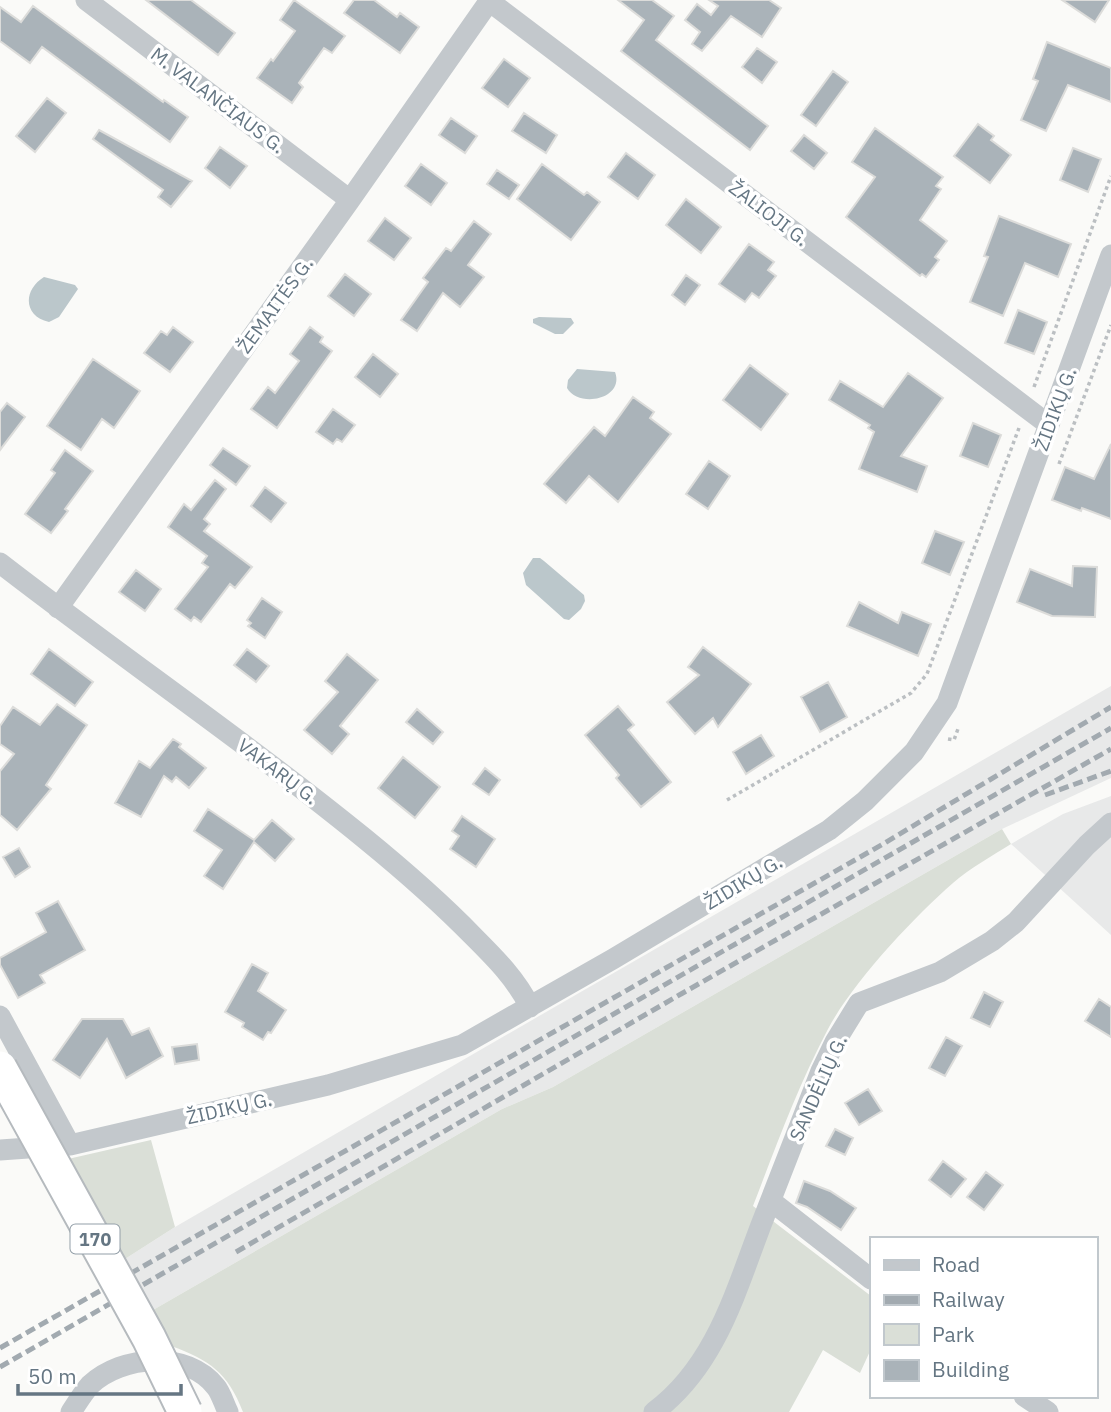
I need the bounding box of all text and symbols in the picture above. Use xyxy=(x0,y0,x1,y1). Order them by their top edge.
street label: M. VALANČIAUS G. xyxy=(146,42,290,158)
street label: ŽALIOJI G. xyxy=(724,175,814,251)
street label: ŽEMAITĖS G. xyxy=(232,252,318,358)
street label: ŽIDIKŲ G. xyxy=(1029,364,1081,454)
street label: VAKARŲ G. xyxy=(233,733,323,809)
street label: ŽIDIKŲ G. xyxy=(700,849,786,915)
street label: SANDĖLIŲ G. xyxy=(784,1031,852,1145)
street label: ŽIDIKŲ G. xyxy=(184,1087,274,1129)
road number: 170 xyxy=(70,1224,119,1254)
legend xyxy=(870,1237,1097,1398)
text: Road xyxy=(932,1250,980,1278)
text: Railway xyxy=(932,1285,1005,1313)
text: Park xyxy=(932,1320,975,1348)
scale bar xyxy=(18,1352,180,1396)
text: Building xyxy=(932,1355,1009,1383)
text: 50 m xyxy=(28,1362,77,1390)

